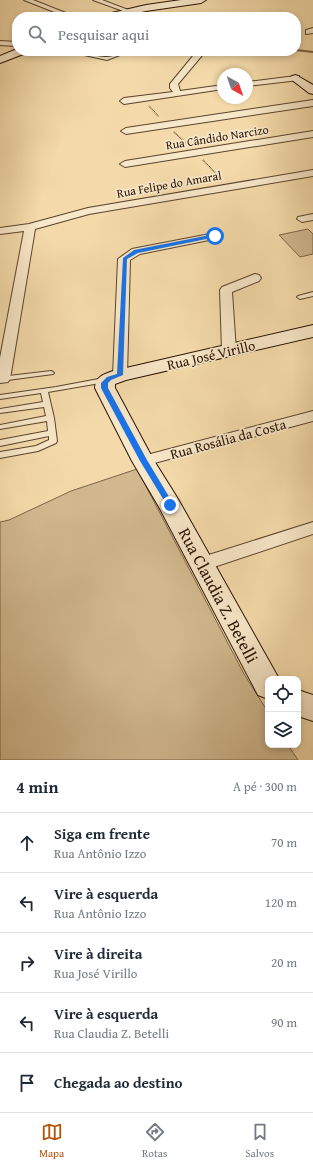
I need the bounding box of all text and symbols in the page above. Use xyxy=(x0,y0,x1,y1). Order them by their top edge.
search box xyxy=(12,12,301,56)
icon: search xyxy=(26,23,48,45)
text: Pesquisar aqui xyxy=(58,24,149,45)
north arrow xyxy=(217,68,253,104)
street label: Rua Cândido Narcizo xyxy=(164,120,270,154)
street label: Rua Felipe do Amaral xyxy=(115,166,223,202)
route start xyxy=(206,227,224,245)
street label: Rua José Virillo xyxy=(165,335,257,375)
street label: Rua Rosália da Costa xyxy=(168,414,289,464)
route end xyxy=(161,496,179,514)
street label: Rua Claudia Z. Betelli xyxy=(173,523,265,667)
map controls xyxy=(265,676,301,748)
button: locate xyxy=(265,676,301,712)
button: layers xyxy=(265,712,301,748)
text: 4 min xyxy=(16,774,58,799)
text: A pé · 300 m xyxy=(233,777,297,796)
text: Siga em frente xyxy=(54,823,150,844)
icon: ahead xyxy=(16,832,38,854)
text: 70 m xyxy=(271,833,297,852)
text: Rua Antônio Izzo xyxy=(54,844,146,863)
text: Vire à esquerda xyxy=(54,883,158,904)
icon: left xyxy=(16,892,38,914)
text: 120 m xyxy=(265,893,297,912)
text: Rua Antônio Izzo xyxy=(54,904,146,923)
text: Vire à direita xyxy=(54,943,142,964)
icon: right xyxy=(16,952,38,974)
text: 20 m xyxy=(271,953,297,972)
text: Rua José Virillo xyxy=(54,964,137,983)
text: Vire à esquerda xyxy=(54,1003,158,1024)
icon: left xyxy=(16,1012,38,1034)
text: 90 m xyxy=(271,1013,297,1032)
text: Rua Claudia Z. Betelli xyxy=(54,1024,169,1043)
icon: arrive xyxy=(16,1072,38,1094)
text: Chegada ao destino xyxy=(54,1072,182,1093)
tab: Mapa xyxy=(39,1121,64,1161)
tab: Rotas xyxy=(142,1121,167,1161)
tab: Salvos xyxy=(245,1121,274,1161)

